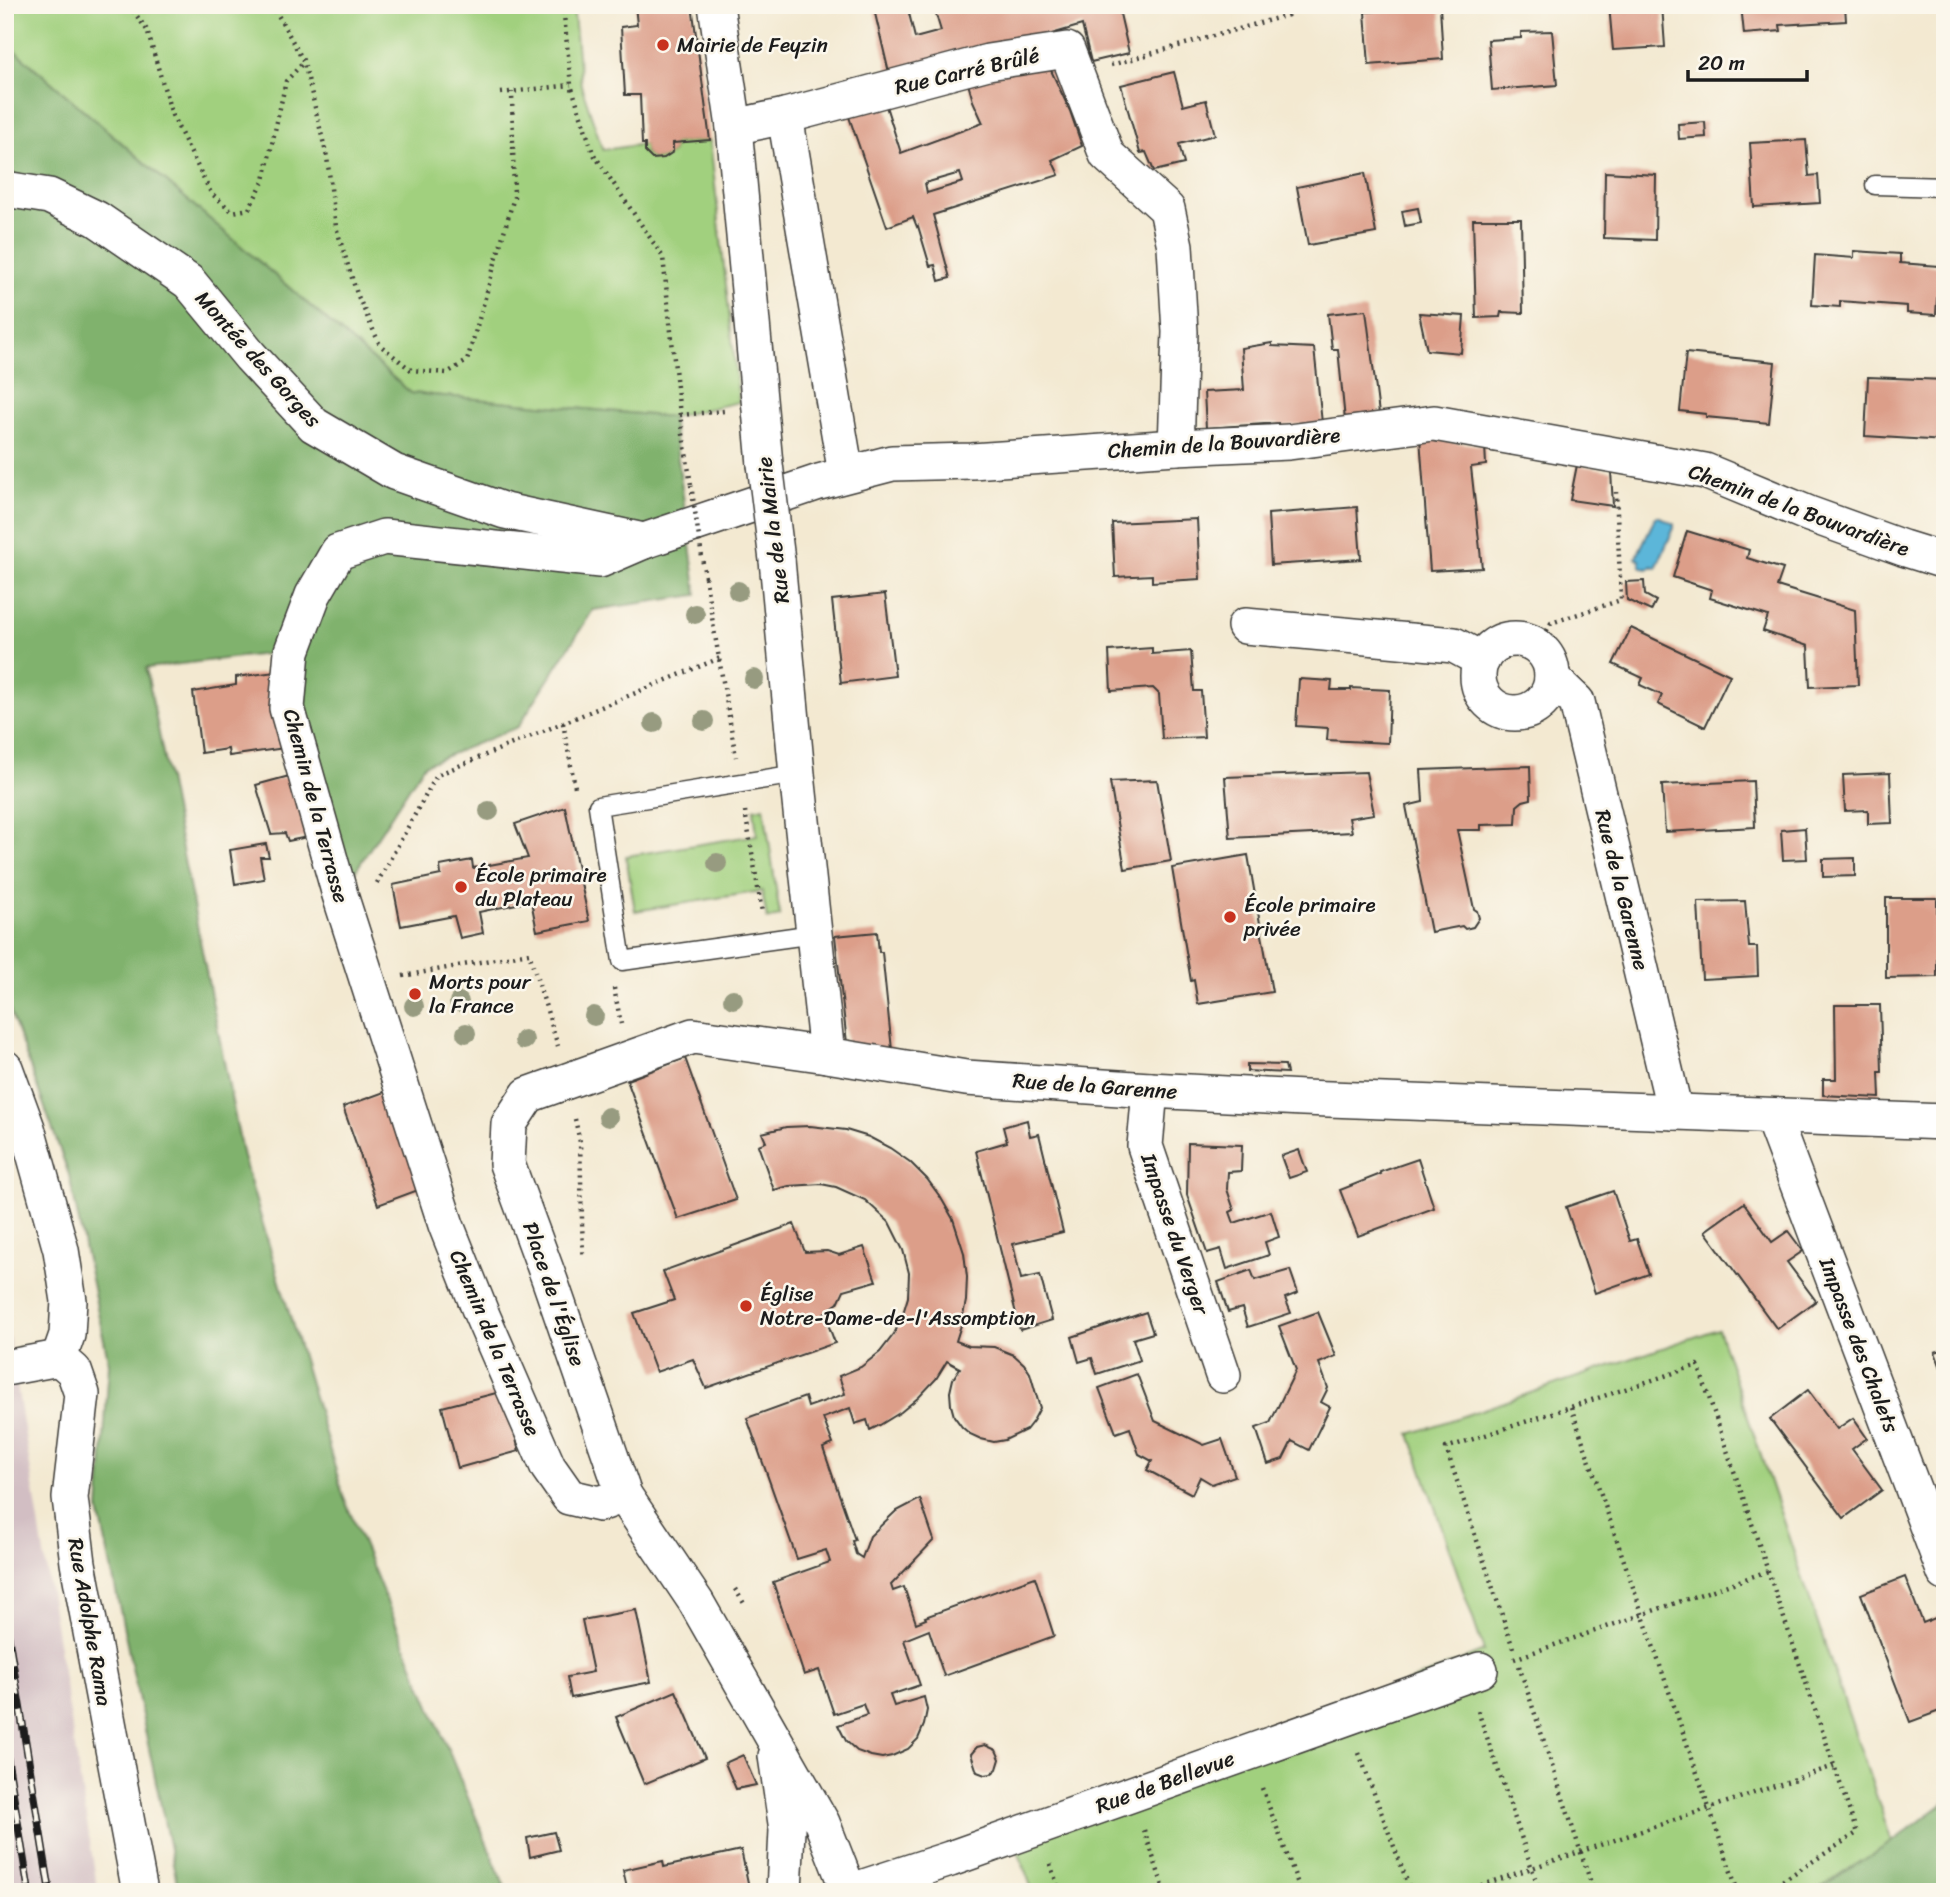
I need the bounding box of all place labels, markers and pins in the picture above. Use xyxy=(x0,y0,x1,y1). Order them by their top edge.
place label: Mairie de Feyzin xyxy=(677,26,828,64)
marker: Mairie de Feyzin xyxy=(655,37,671,53)
place label: École primaire du Plateau xyxy=(475,856,607,918)
marker: École primaire du Plateau xyxy=(453,879,469,895)
place label: École primaire privée xyxy=(1243,886,1376,948)
marker: École primaire privée xyxy=(1222,909,1238,925)
place label: Morts pour la France xyxy=(429,963,532,1025)
marker: Morts pour la France xyxy=(407,986,423,1002)
place label: Église Notre-Dame-de-l'Assomption xyxy=(760,1275,1035,1337)
marker: Église Notre-Dame-de-l'Assomption xyxy=(738,1298,754,1314)

